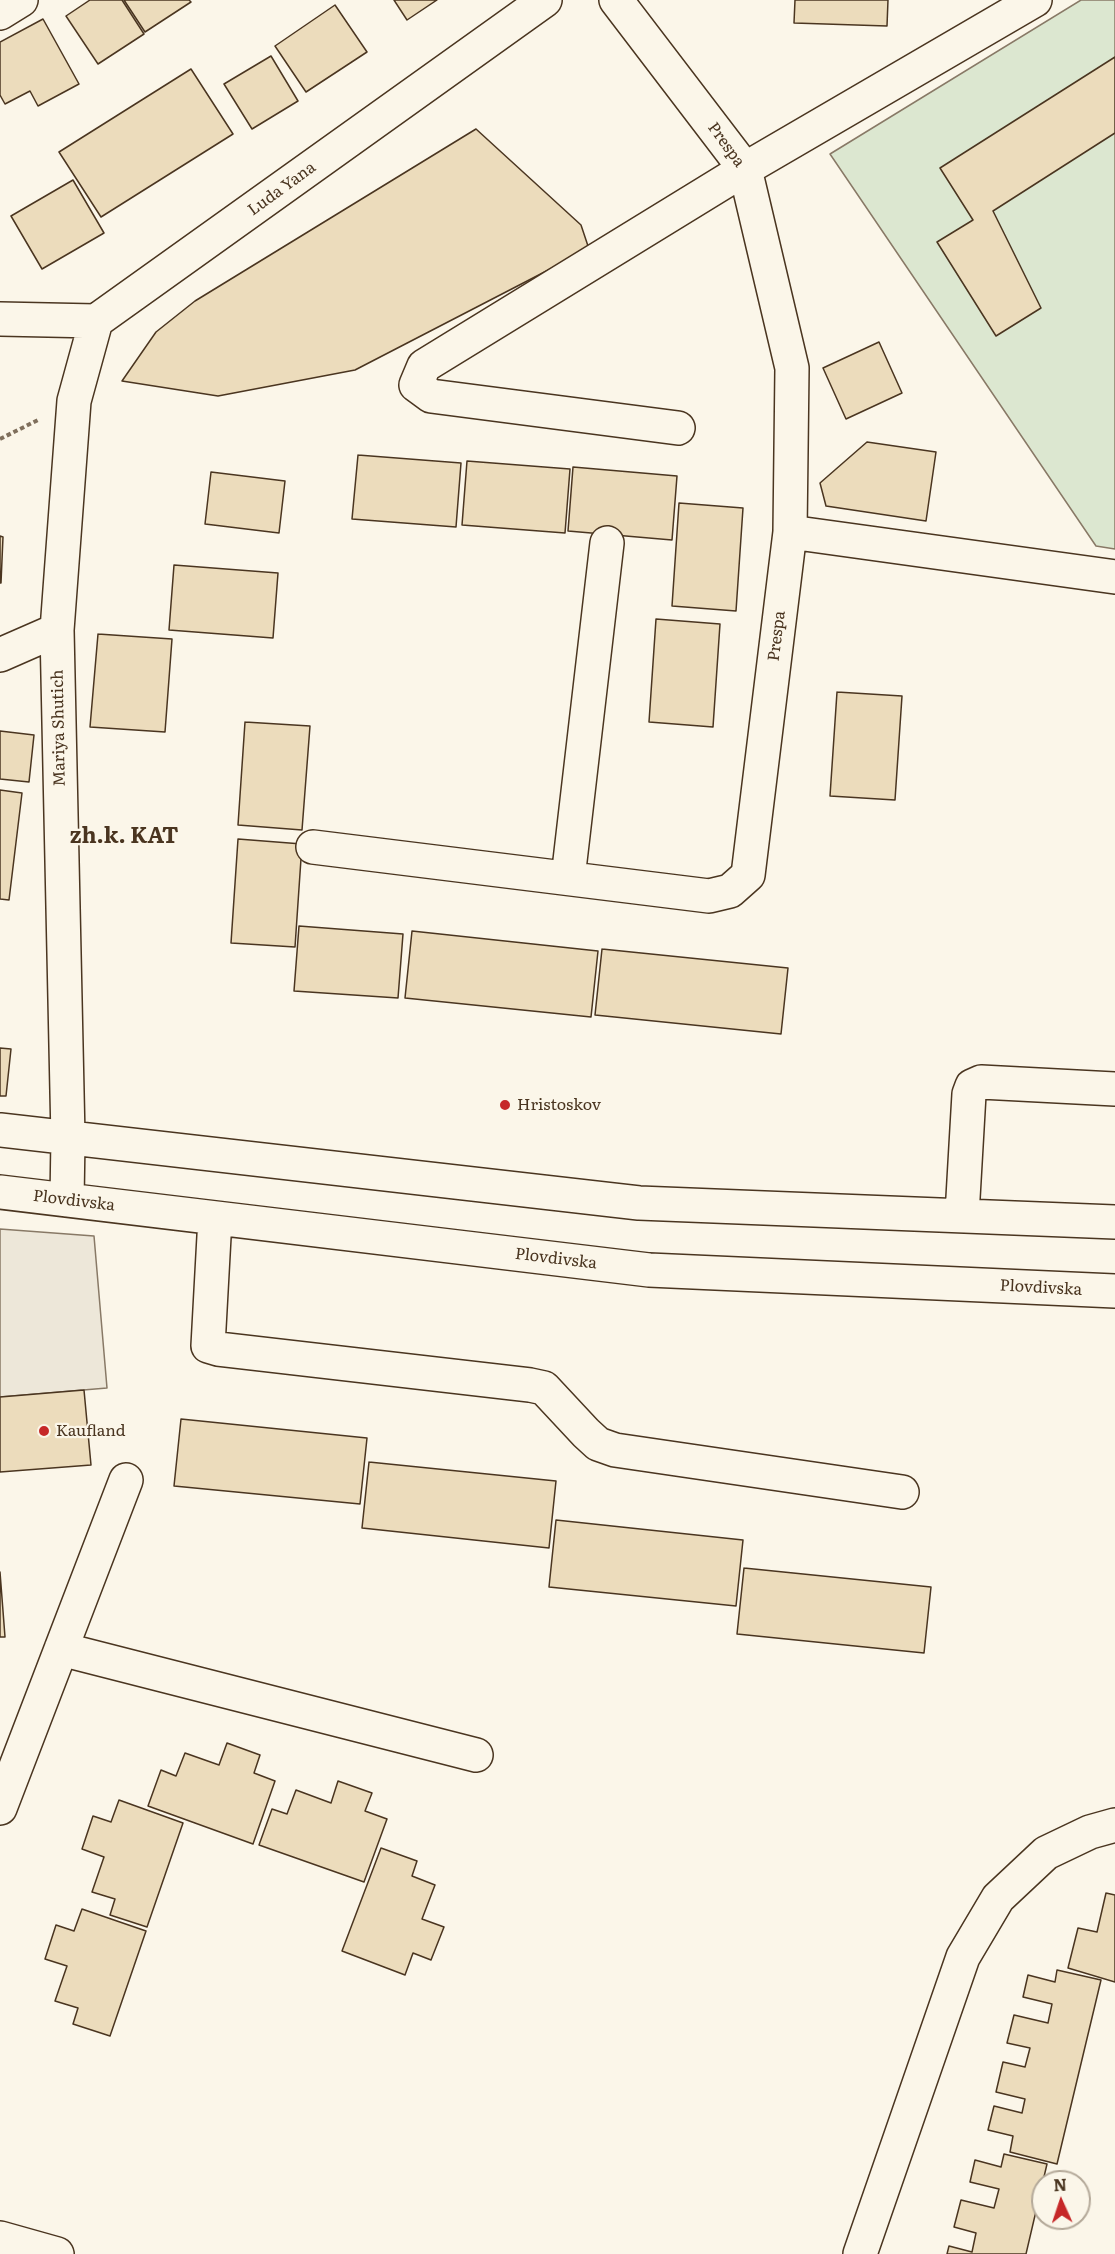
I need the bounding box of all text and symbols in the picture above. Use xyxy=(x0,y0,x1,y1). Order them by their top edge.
street label: Prespa xyxy=(703,119,749,171)
street label: Luda Yana xyxy=(244,158,320,220)
street label: Prespa xyxy=(764,610,790,662)
street label: Mariya Shutich xyxy=(48,669,70,787)
district label: zh.k. KAT xyxy=(70,824,178,850)
place label: Hristoskov xyxy=(517,1095,601,1115)
marker: Hristoskov xyxy=(498,1098,512,1112)
street label: Plovdivska xyxy=(32,1186,116,1216)
street label: Plovdivska xyxy=(514,1244,598,1274)
street label: Plovdivska xyxy=(999,1276,1083,1300)
place label: Kaufland xyxy=(56,1421,126,1441)
marker: Kaufland xyxy=(37,1424,51,1438)
north arrow xyxy=(1031,2170,1091,2230)
text: N xyxy=(1053,2172,1068,2196)

